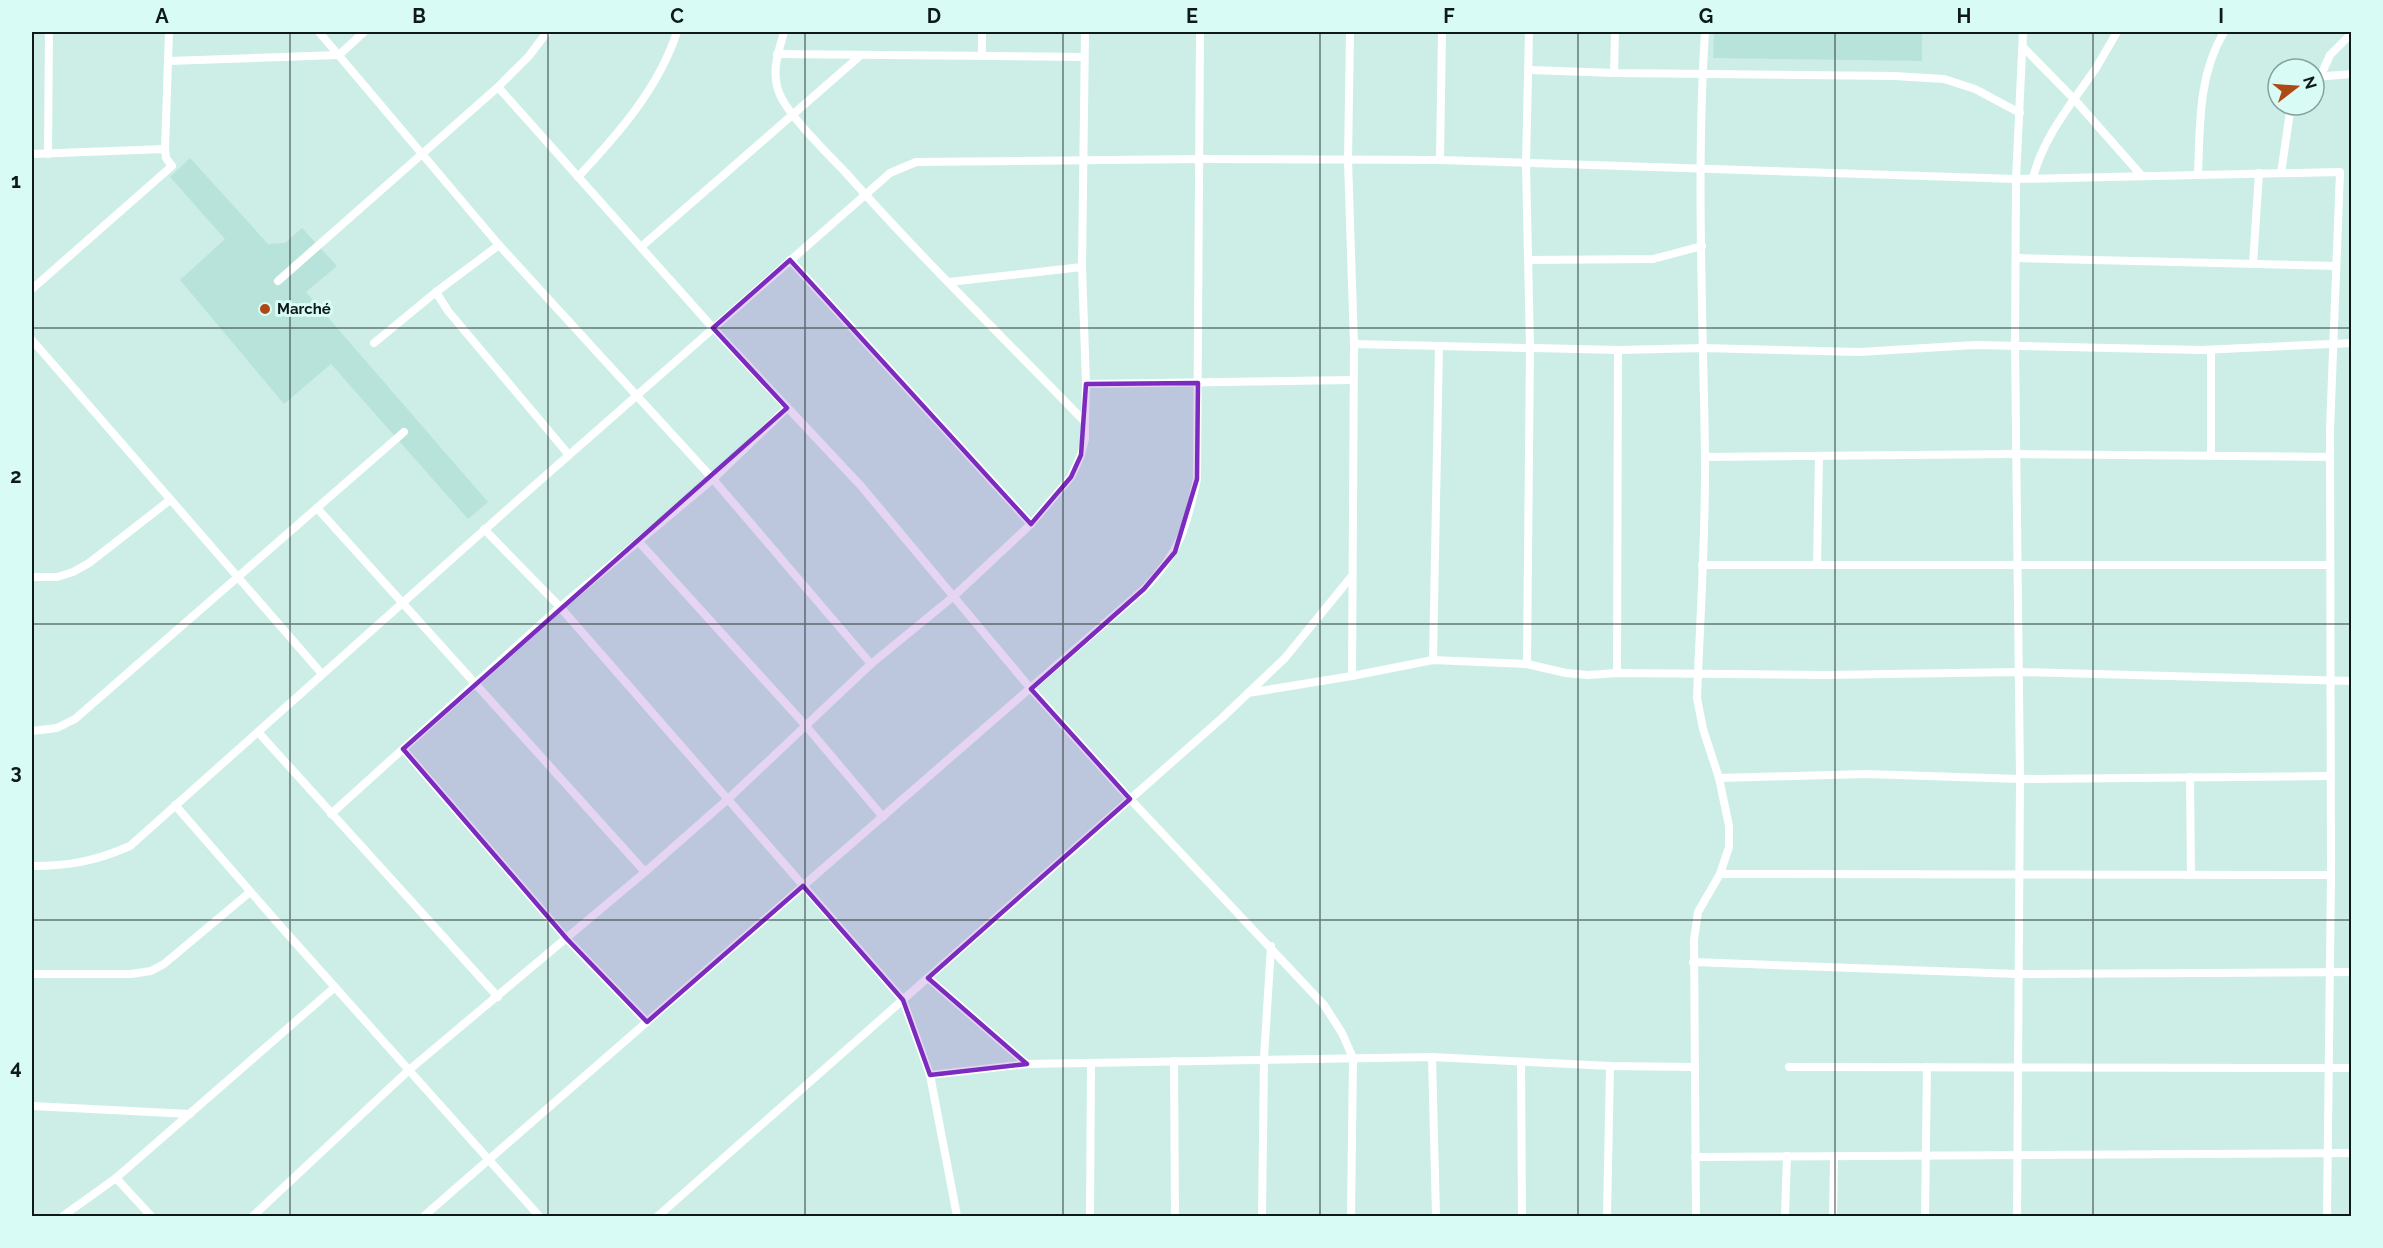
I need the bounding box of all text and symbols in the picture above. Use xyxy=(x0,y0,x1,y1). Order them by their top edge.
text: A xyxy=(155,4,169,28)
text: B xyxy=(412,4,426,28)
text: C xyxy=(670,4,684,28)
text: D xyxy=(927,4,941,28)
text: E xyxy=(1186,4,1198,28)
text: F xyxy=(1443,4,1455,28)
text: G xyxy=(1699,4,1713,28)
text: H xyxy=(1957,4,1971,28)
text: I xyxy=(2218,4,2224,28)
north arrow xyxy=(2266,57,2326,117)
text: N xyxy=(2299,74,2321,91)
text: 1 xyxy=(11,169,21,193)
place label: Marché xyxy=(277,300,331,318)
marker: Marché xyxy=(258,302,272,316)
text: 2 xyxy=(10,464,22,488)
text: 3 xyxy=(10,760,22,784)
text: 4 xyxy=(10,1055,22,1079)

